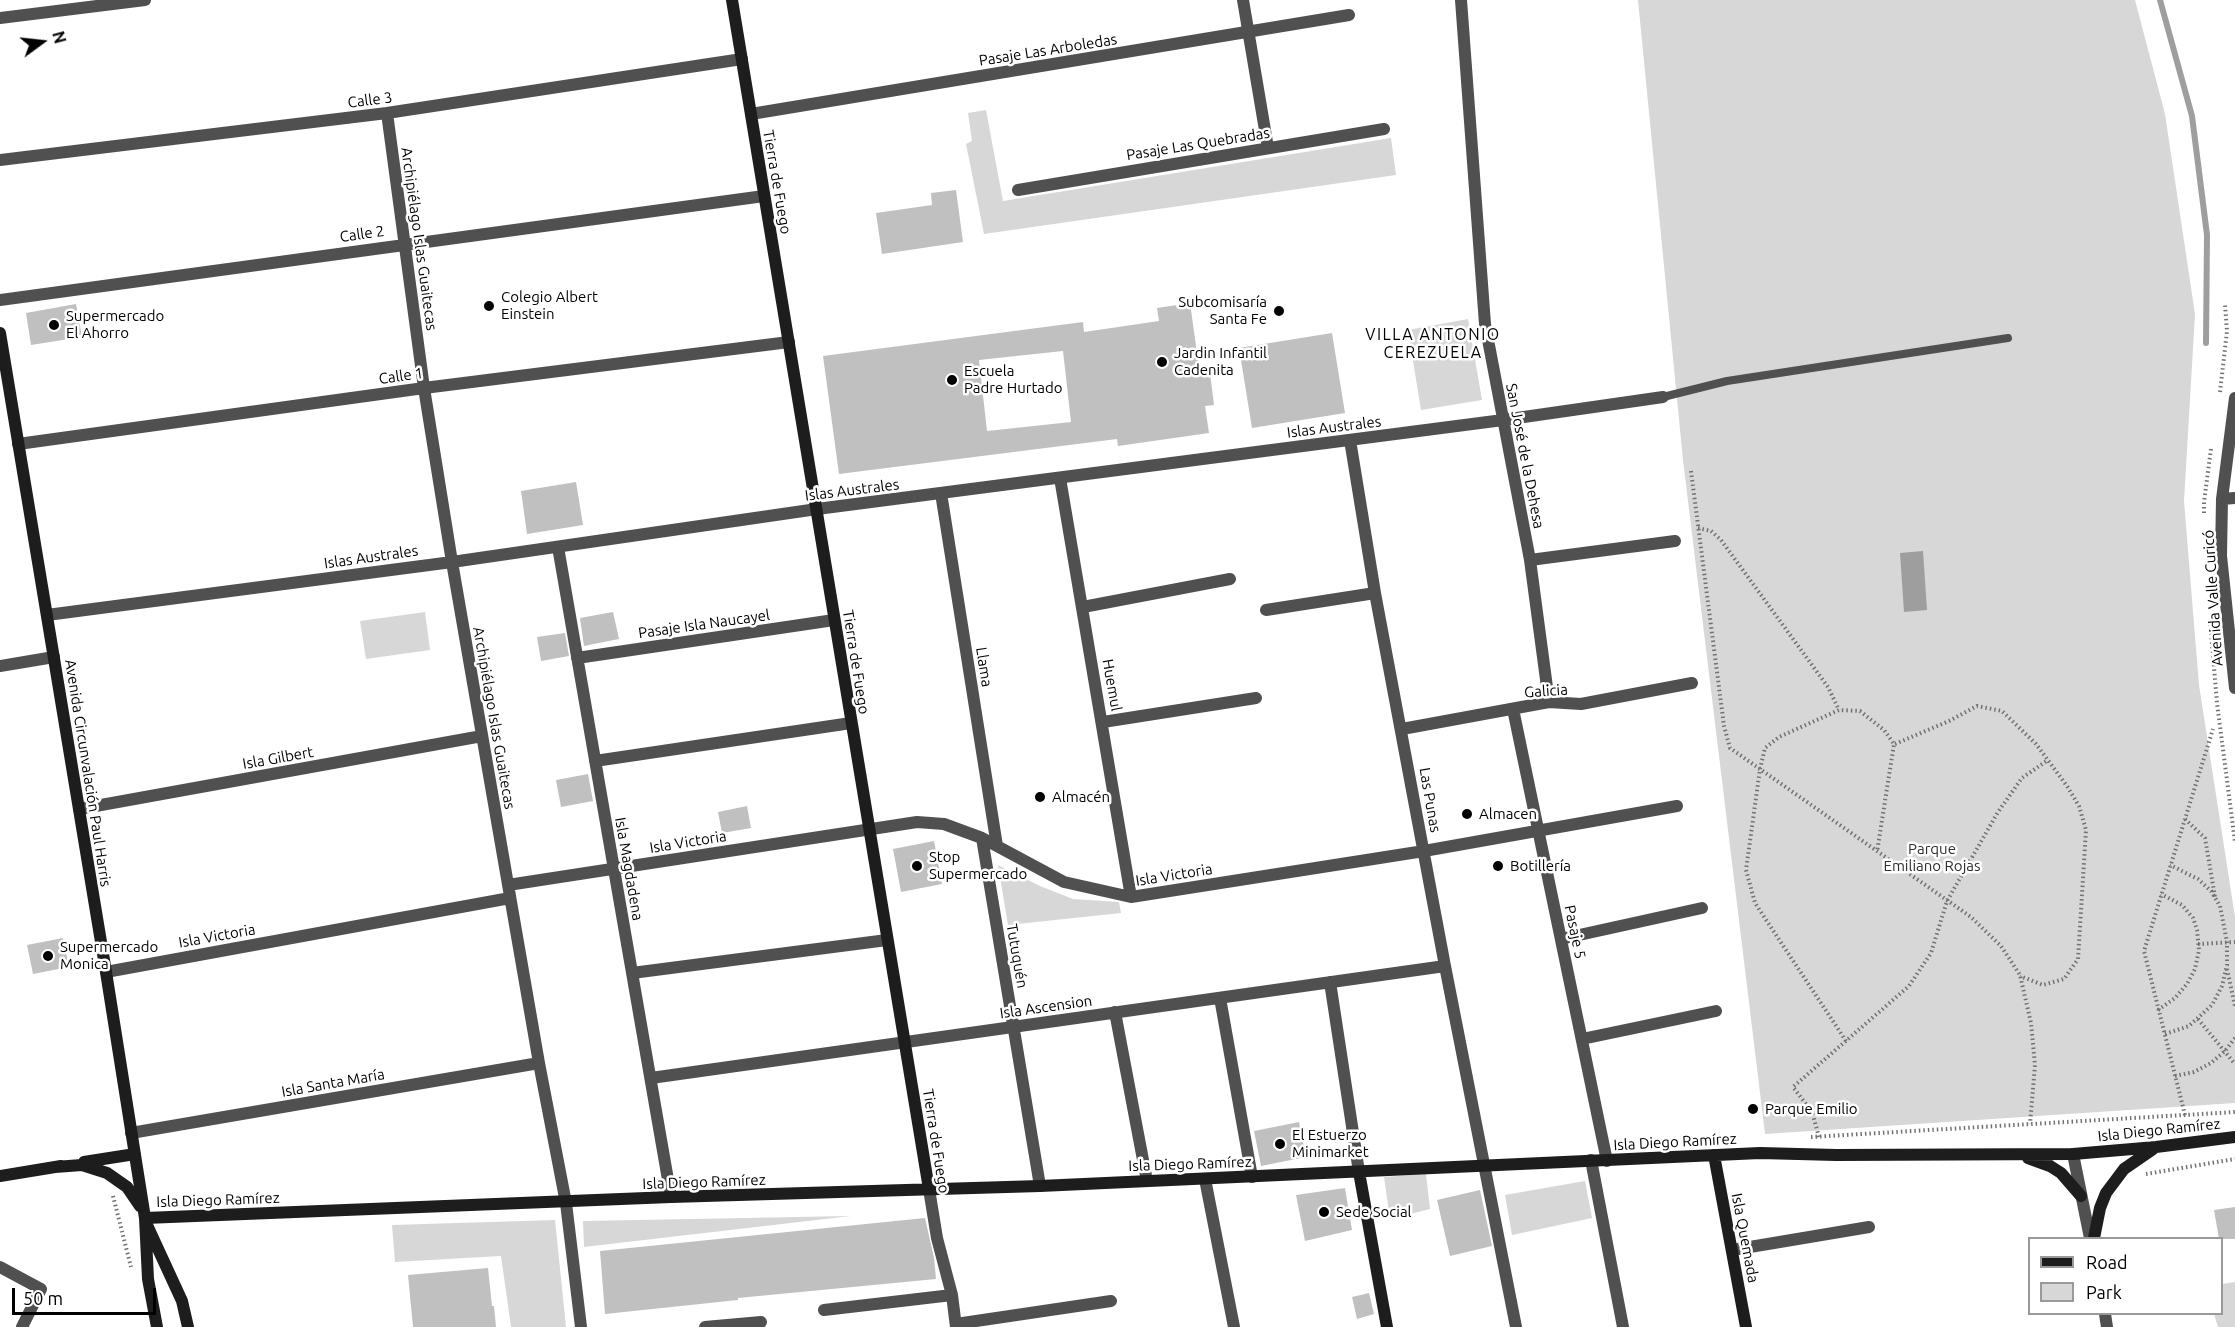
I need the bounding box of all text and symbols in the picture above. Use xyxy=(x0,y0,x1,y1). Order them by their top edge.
north arrow xyxy=(12,12,72,72)
text: N xyxy=(49,29,70,45)
street label: Pasaje Las Arboledas xyxy=(978,30,1118,70)
street label: Calle 3 xyxy=(347,88,393,112)
street label: Pasaje Las Quebradas xyxy=(1125,124,1271,164)
street label: Tierra de Fuego xyxy=(759,128,795,236)
street label: Archipiélago Islas Guaitecas xyxy=(397,146,441,332)
street label: Calle 2 xyxy=(338,222,386,246)
place label: Colegio Albert Einstein xyxy=(501,288,598,323)
place label: Subcomisaría Santa Fe xyxy=(1178,293,1267,328)
marker: Colegio Albert Einstein xyxy=(482,299,496,313)
marker: Subcomisaría Santa Fe xyxy=(1272,304,1286,318)
place label: Supermercado El Ahorro xyxy=(66,307,164,342)
marker: Supermercado El Ahorro xyxy=(47,318,61,332)
district label: VILLA ANTONIO CEREZUELA xyxy=(1365,325,1501,363)
place label: Jardin Infantil Cadenita xyxy=(1174,344,1267,379)
marker: Jardin Infantil Cadenita xyxy=(1155,355,1169,369)
place label: Escuela Padre Hurtado xyxy=(964,362,1063,397)
street label: Calle 1 xyxy=(377,364,425,388)
marker: Escuela Padre Hurtado xyxy=(945,373,959,387)
street label: San José de la Dehesa xyxy=(1502,382,1548,530)
street label: Islas Australes xyxy=(1286,412,1382,442)
street label: Islas Australes xyxy=(804,475,900,505)
street label: Avenida Valle Curicó xyxy=(2199,529,2227,667)
street label: Islas Australes xyxy=(323,541,419,573)
street label: Pasaje Isla Naucayel xyxy=(637,606,771,642)
street label: Tierra de Fuego xyxy=(839,608,873,716)
street label: Archipiélago Islas Guaitecas xyxy=(469,625,519,811)
street label: Llama xyxy=(972,646,996,688)
street label: Huemul xyxy=(1099,657,1125,713)
street label: Avenida Circunvalación Paul Harris xyxy=(61,658,115,888)
street label: Galicia xyxy=(1524,681,1568,701)
street label: Isla Gilbert xyxy=(241,743,315,773)
street label: Las Punas xyxy=(1415,766,1445,834)
place label: Almacén xyxy=(1052,788,1110,806)
marker: Almacén xyxy=(1033,790,1047,804)
place label: Almacen xyxy=(1479,805,1537,823)
marker: Almacen xyxy=(1460,807,1474,821)
street label: Isla Magdadena xyxy=(611,816,647,922)
street label: Isla Victoria xyxy=(648,827,728,857)
park label: Parque Emiliano Rojas xyxy=(1883,840,1981,875)
place label: Stop Supermercado xyxy=(929,848,1027,883)
place label: Botillería xyxy=(1510,857,1571,875)
marker: Stop Supermercado xyxy=(910,859,924,873)
marker: Botillería xyxy=(1491,859,1505,873)
street label: Isla Victoria xyxy=(1134,860,1214,890)
street label: Pasaje 5 xyxy=(1561,903,1589,961)
street label: Isla Victoria xyxy=(177,920,257,952)
street label: Tutuquén xyxy=(1002,922,1032,990)
place label: Supermercado Monica xyxy=(60,938,158,973)
marker: Supermercado Monica xyxy=(41,949,55,963)
street label: Isla Ascension xyxy=(999,992,1093,1022)
street label: Isla Santa María xyxy=(280,1065,386,1101)
street label: Tierra de Fuego xyxy=(919,1087,953,1195)
place label: Parque Emilio xyxy=(1765,1100,1858,1118)
marker: Parque Emilio xyxy=(1746,1102,1760,1116)
street label: Isla Diego Ramírez xyxy=(2097,1115,2221,1145)
place label: El Estuerzo Minimarket xyxy=(1292,1126,1369,1161)
street label: Isla Diego Ramírez xyxy=(1613,1130,1737,1154)
marker: El Estuerzo Minimarket xyxy=(1273,1137,1287,1151)
street label: Isla Diego Ramírez xyxy=(1128,1153,1252,1175)
street label: Isla Diego Ramírez xyxy=(642,1171,766,1193)
street label: Isla Diego Ramírez xyxy=(156,1189,280,1211)
street label: Isla Quemada xyxy=(1727,1192,1763,1284)
place label: Sede Social xyxy=(1336,1203,1412,1221)
marker: Sede Social xyxy=(1317,1205,1331,1219)
legend xyxy=(2028,1237,2223,1315)
text: Road xyxy=(2086,1252,2128,1272)
scale bar xyxy=(15,1276,159,1314)
text: Park xyxy=(2086,1282,2122,1302)
text: 50 m xyxy=(23,1288,63,1308)

